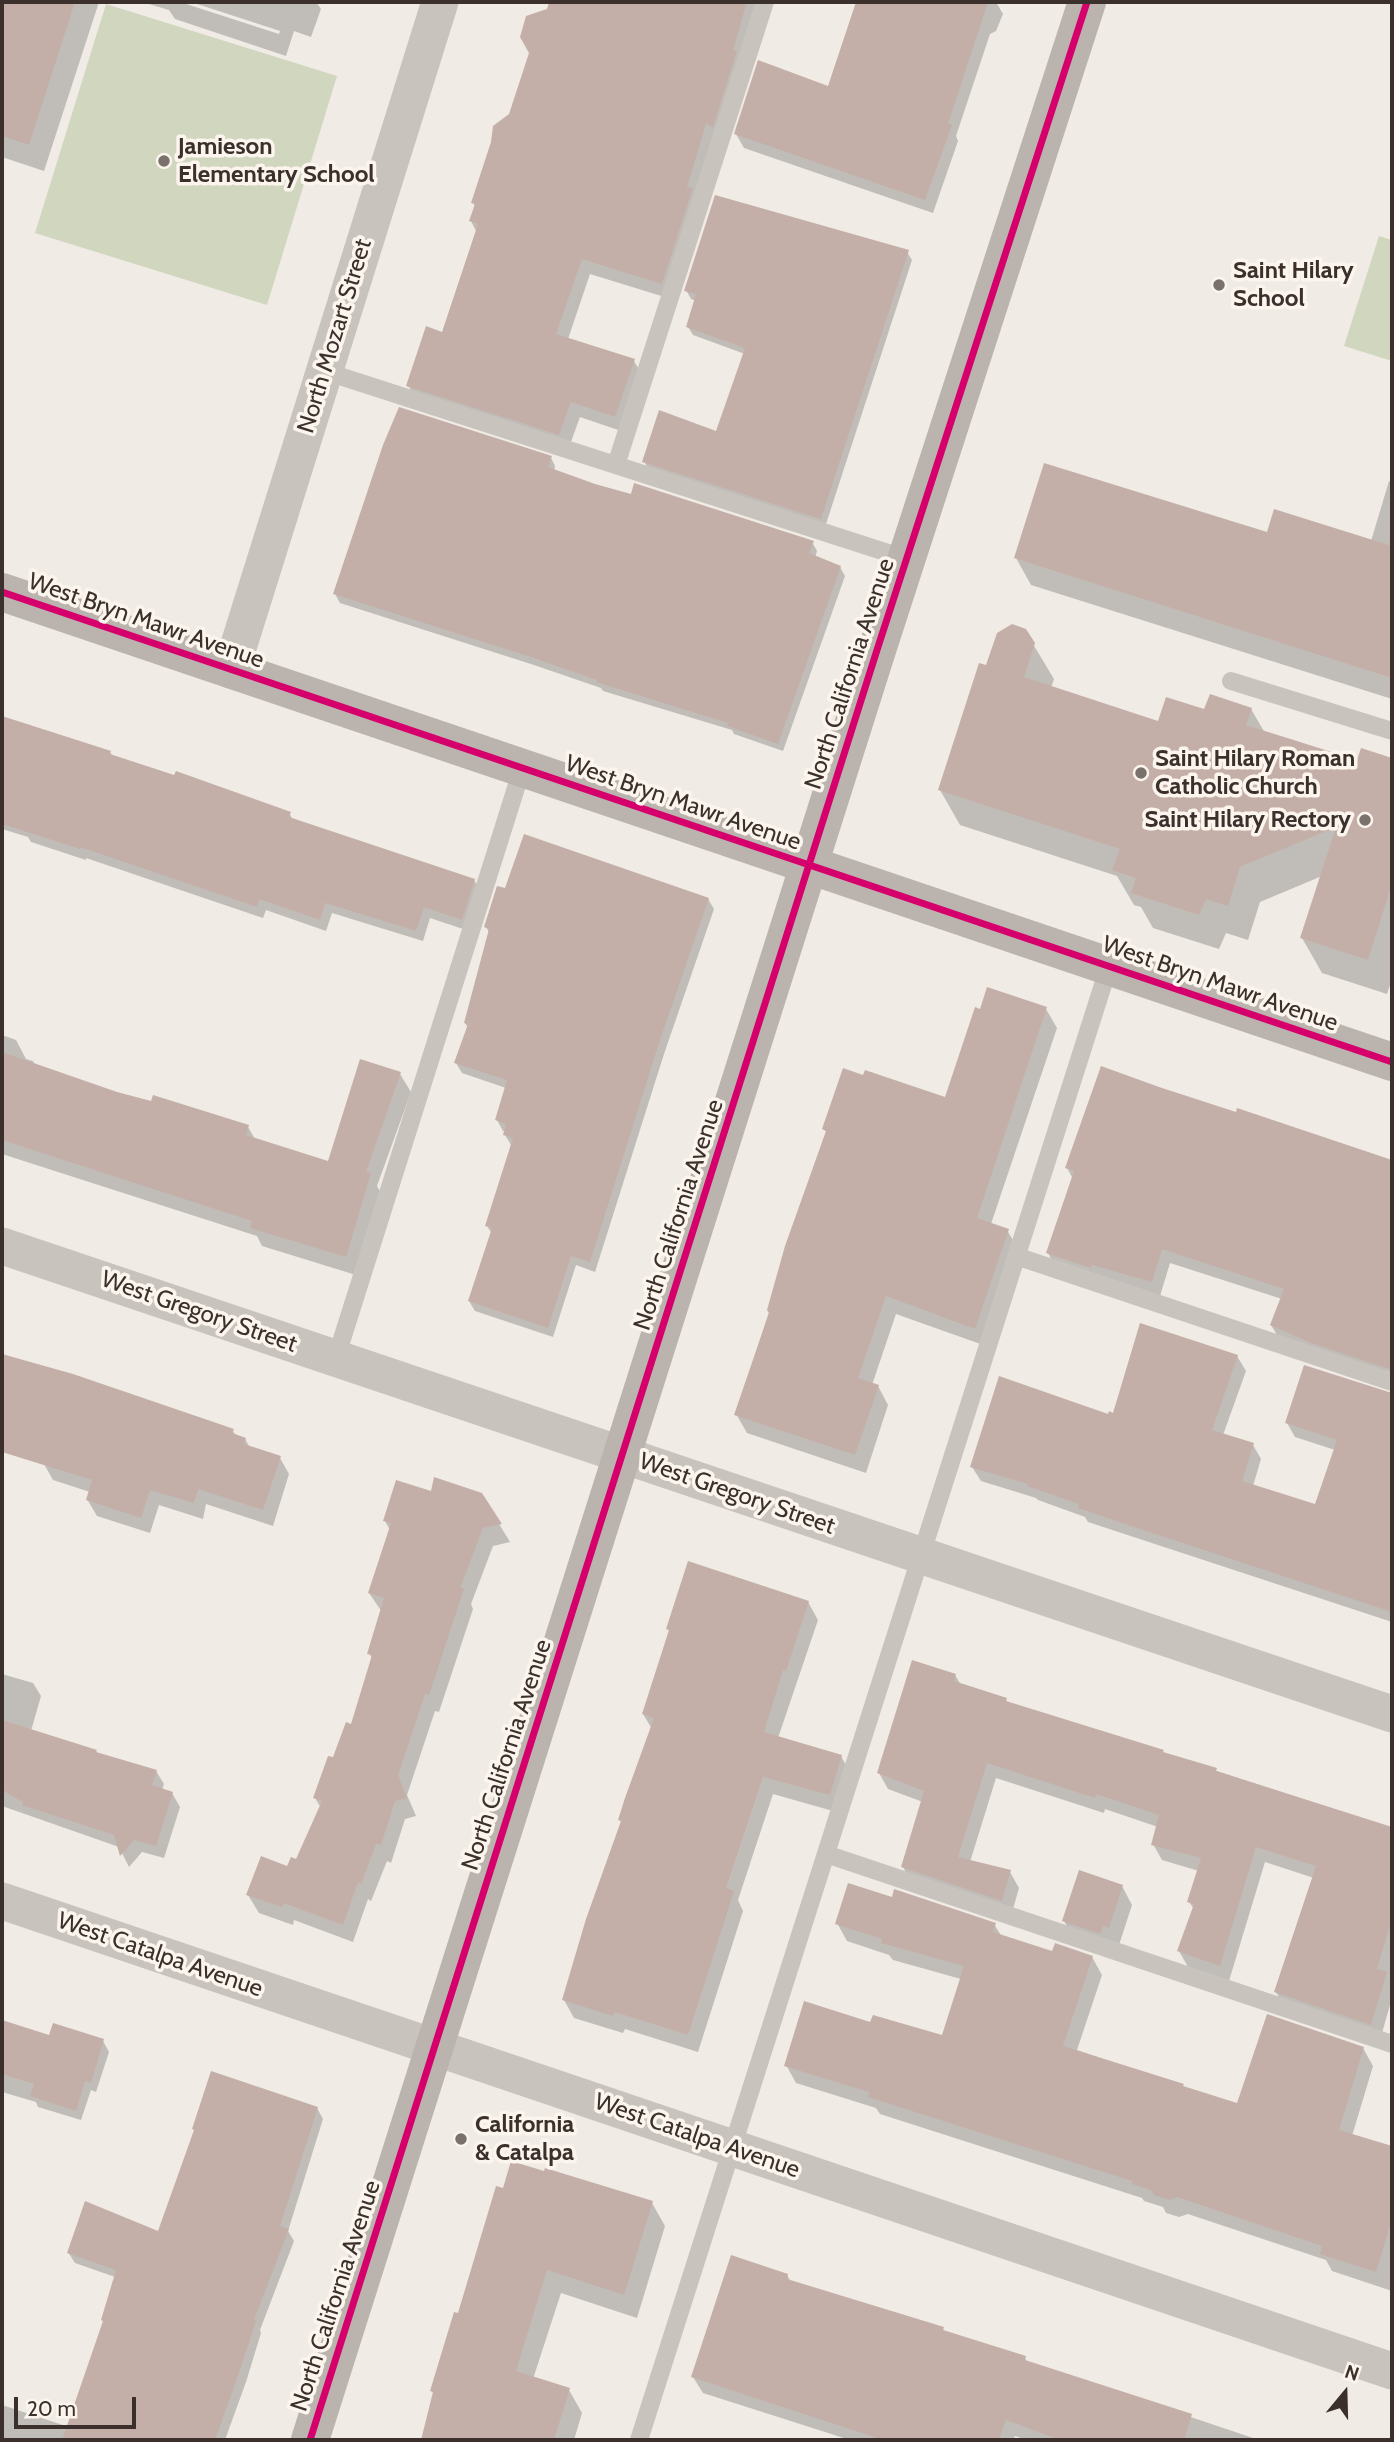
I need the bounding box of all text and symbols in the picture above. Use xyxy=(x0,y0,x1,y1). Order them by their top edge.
place label: Jamieson Elementary School xyxy=(178,133,375,189)
marker: Jamieson Elementary School xyxy=(156,153,172,169)
street label: North Mozart Street xyxy=(292,235,378,437)
place label: Saint Hilary School xyxy=(1233,257,1354,313)
marker: Saint Hilary School xyxy=(1211,277,1227,293)
street label: North California Avenue xyxy=(799,555,901,793)
street label: West Bryn Mawr Avenue xyxy=(24,567,268,675)
place label: Saint Hilary Roman Catholic Church xyxy=(1155,745,1355,801)
street label: West Bryn Mawr Avenue xyxy=(561,749,805,857)
marker: Saint Hilary Roman Catholic Church xyxy=(1133,765,1149,781)
place label: Saint Hilary Rectory xyxy=(1144,806,1351,834)
marker: Saint Hilary Rectory xyxy=(1357,812,1373,828)
street label: West Bryn Mawr Avenue xyxy=(1098,930,1342,1038)
street label: North California Avenue xyxy=(628,1096,730,1334)
street label: West Gregory Street xyxy=(97,1265,301,1359)
street label: West Gregory Street xyxy=(635,1447,839,1541)
street label: North California Avenue xyxy=(456,1636,558,1874)
street label: West Catalpa Avenue xyxy=(54,1906,266,2004)
street label: West Catalpa Avenue xyxy=(591,2087,803,2185)
place label: California & Catalpa xyxy=(475,2111,574,2167)
marker: California & Catalpa xyxy=(453,2131,469,2147)
street label: North California Avenue xyxy=(285,2177,387,2415)
north arrow xyxy=(1310,2358,1380,2428)
text: N xyxy=(1342,2360,1362,2386)
scale bar xyxy=(18,2382,140,2426)
text: 20 m xyxy=(27,2396,76,2421)

